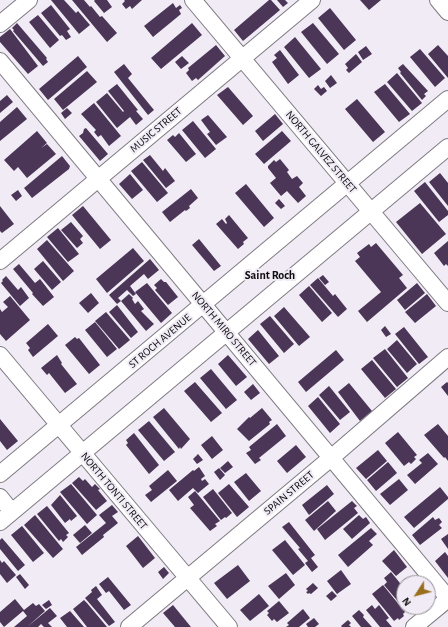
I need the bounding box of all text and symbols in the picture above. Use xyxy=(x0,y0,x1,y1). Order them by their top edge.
street label: MUSIC STREET xyxy=(127,105,185,155)
street label: NORTH GALVEZ STREET xyxy=(283,108,359,196)
district label: Saint Roch xyxy=(245,268,295,282)
street label: NORTH MIRO STREET xyxy=(189,289,259,369)
street label: ST ROCH AVENUE xyxy=(126,311,194,371)
street label: NORTH TONTI STREET xyxy=(78,450,150,532)
street label: SPAIN STREET xyxy=(261,468,317,518)
north arrow xyxy=(396,575,436,615)
text: N xyxy=(400,595,413,608)

